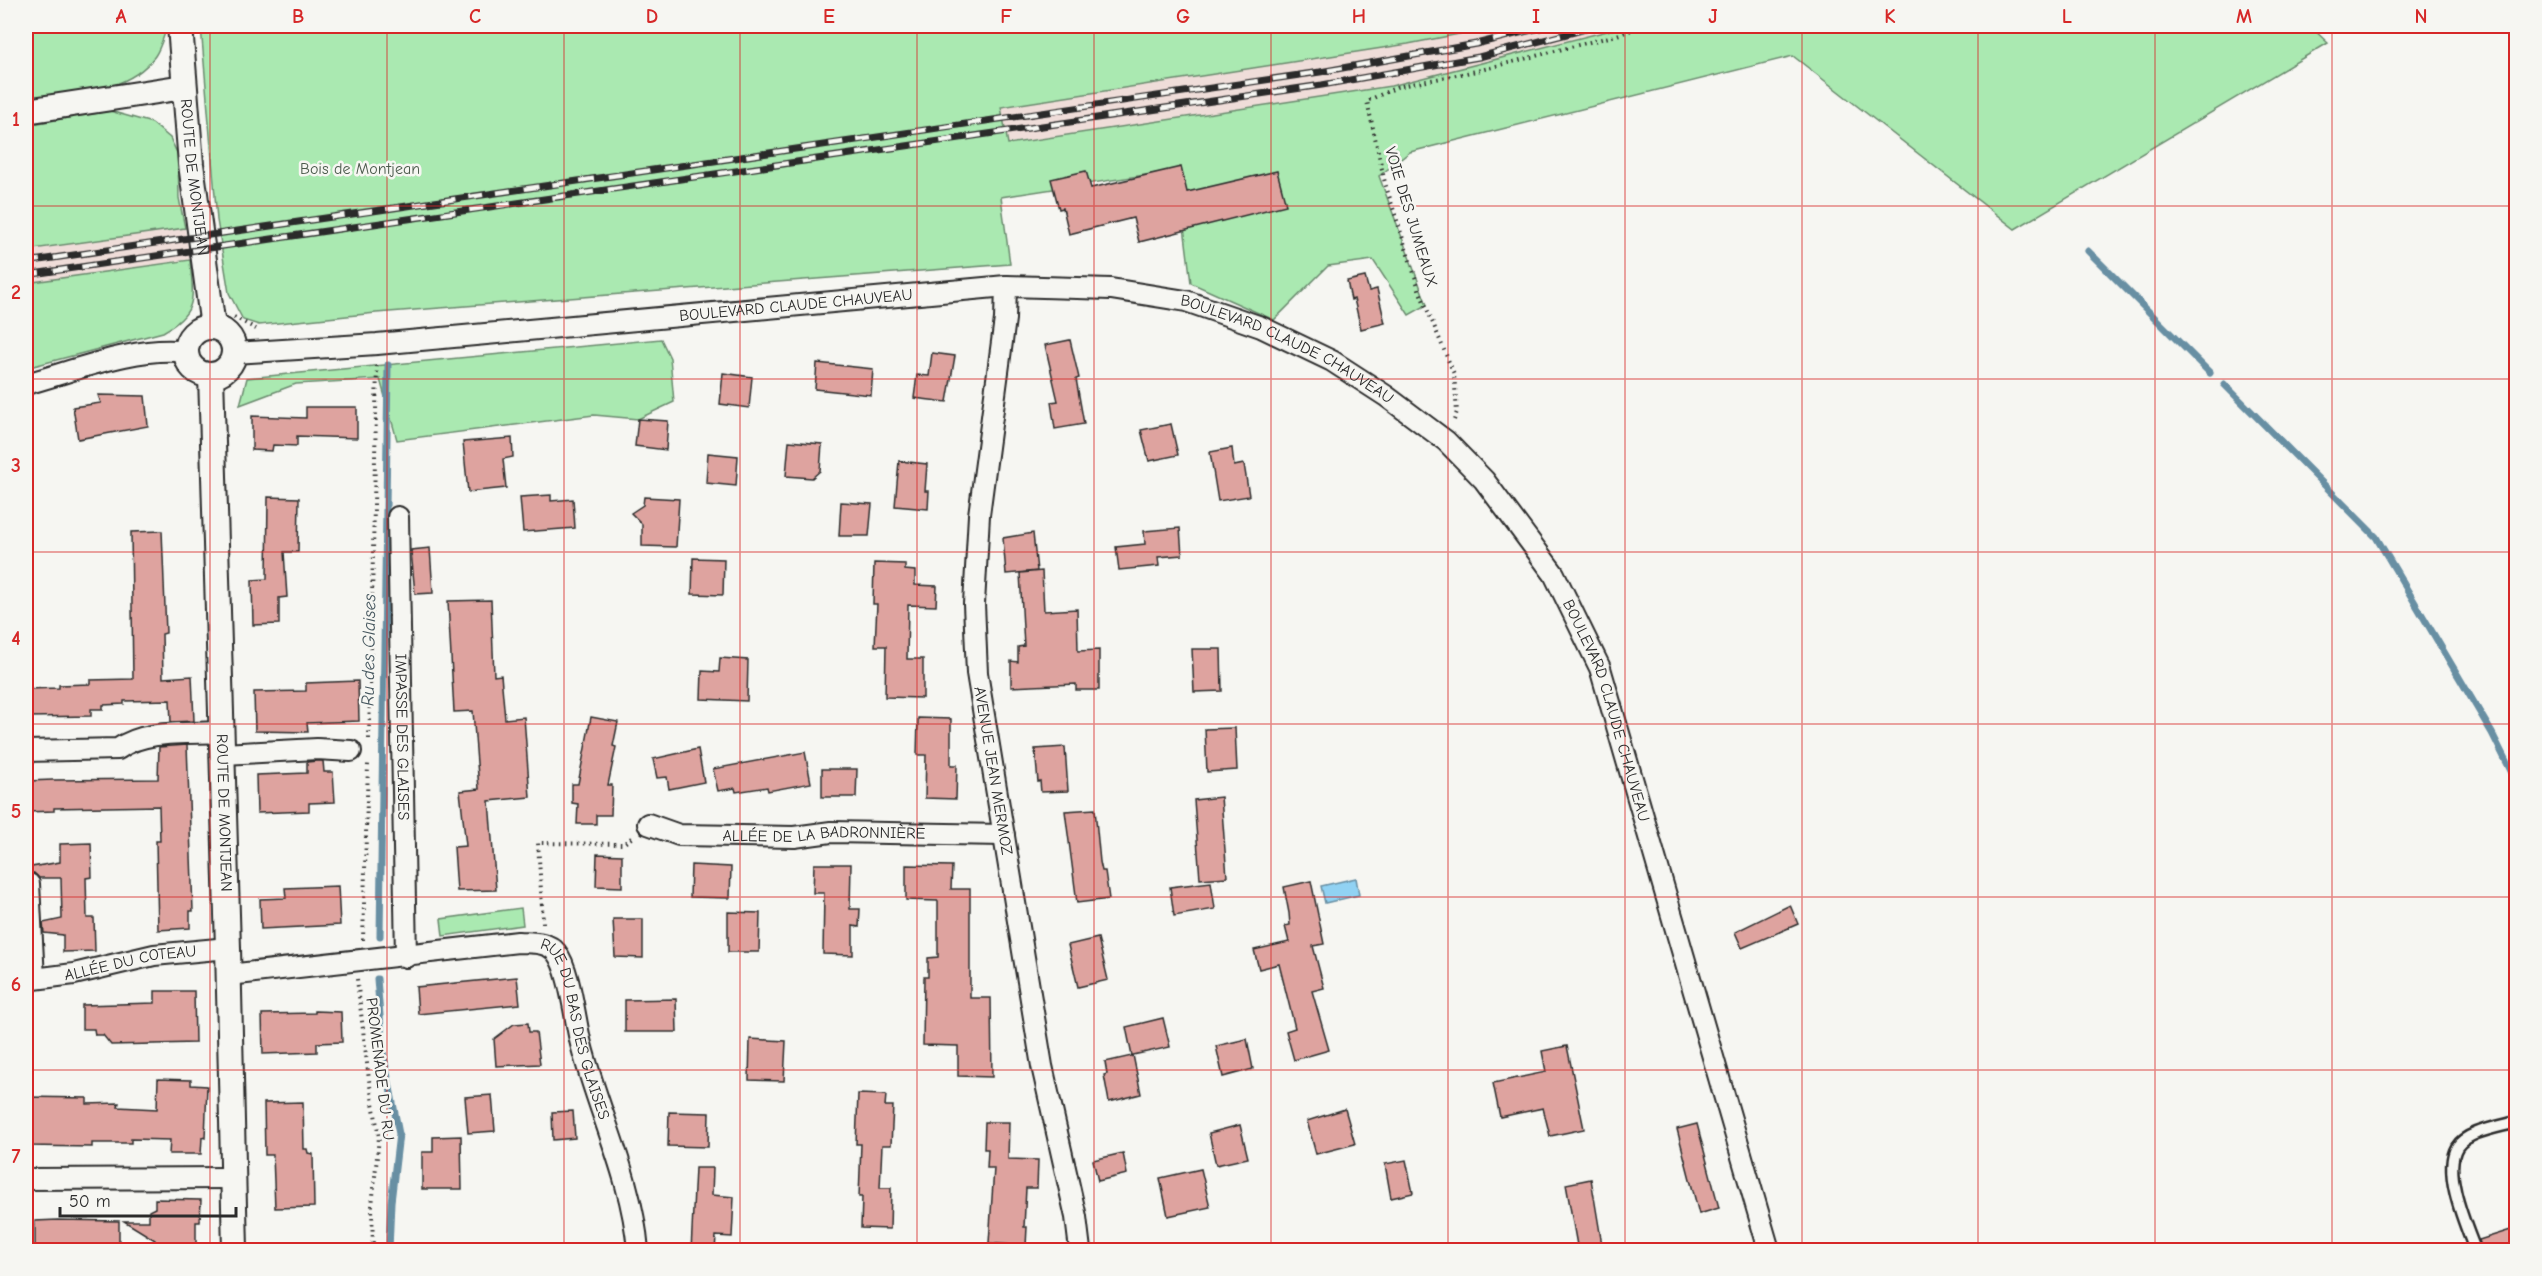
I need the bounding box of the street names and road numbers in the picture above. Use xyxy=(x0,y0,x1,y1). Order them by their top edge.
street label: ROUTE DE MONTJEAN xyxy=(177,98,212,257)
street label: VOIE DES JUMEAUX xyxy=(1381,145,1441,289)
street label: BOULEVARD CLAUDE CHAUVEAU xyxy=(678,286,914,325)
street label: BOULEVARD CLAUDE CHAUVEAU xyxy=(1179,291,1397,407)
street label: BOULEVARD CLAUDE CHAUVEAU xyxy=(1559,597,1653,824)
street label: IMPASSE DES GLAISES xyxy=(391,654,413,820)
street label: AVENUE JEAN MERMOZ xyxy=(970,685,1016,856)
street label: ROUTE DE MONTJEAN xyxy=(213,734,235,892)
street label: ALLÉE DE LA BADRONNIÈRE xyxy=(722,823,926,846)
street label: RUE DU BAS DES GLAISES xyxy=(538,935,613,1122)
street label: ALLÉE DU COTEAU xyxy=(63,942,197,984)
street label: PROMENADE DU RU xyxy=(362,997,398,1141)

